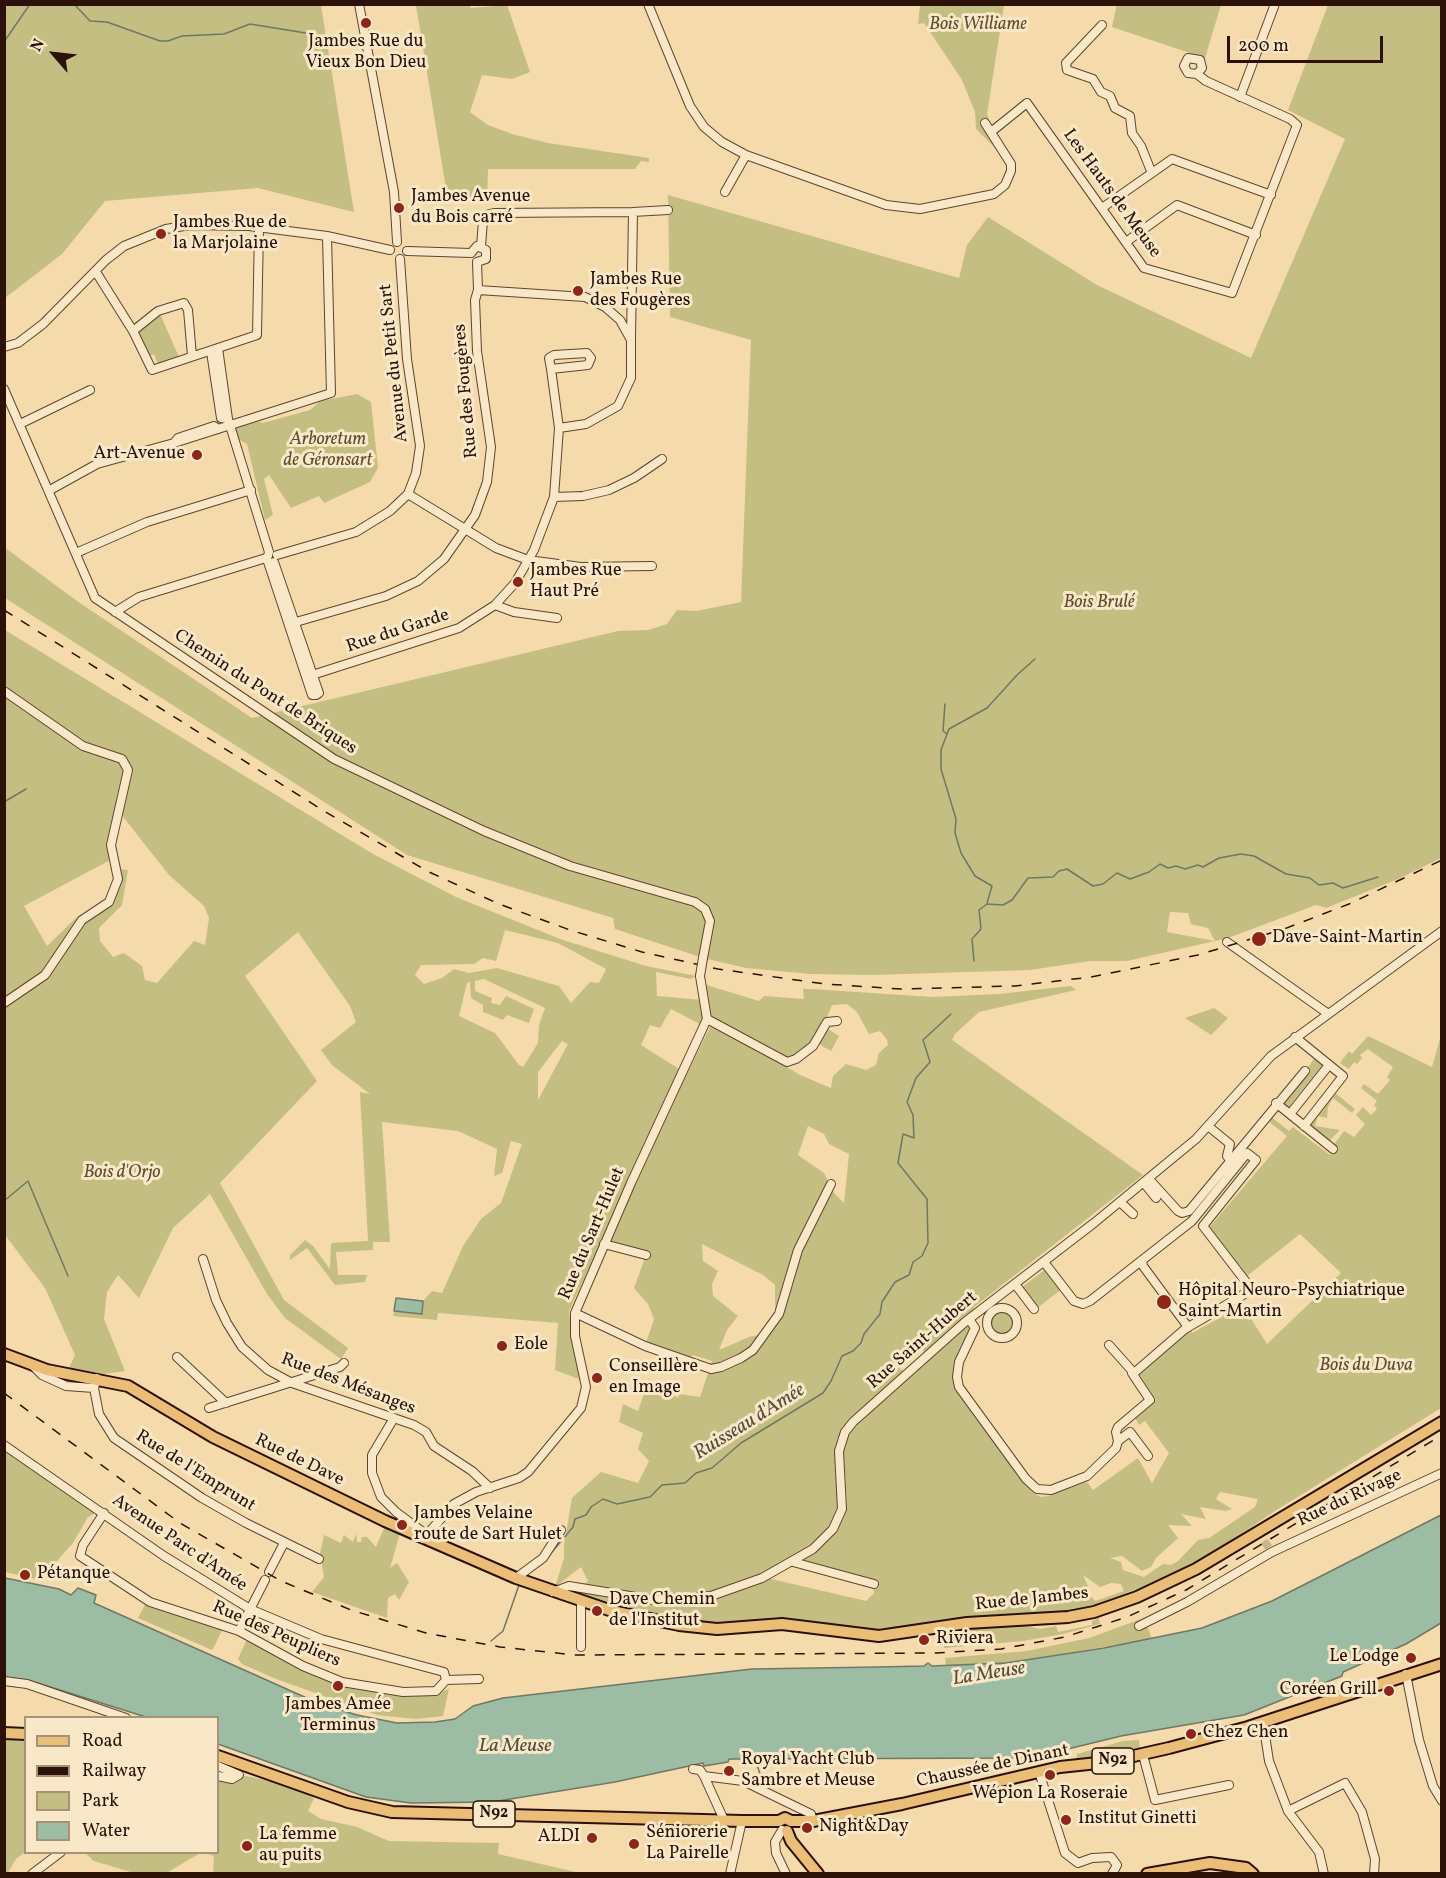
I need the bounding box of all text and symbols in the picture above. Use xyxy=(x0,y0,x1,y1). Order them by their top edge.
park label: Bois Williame xyxy=(929,15,1027,37)
marker: Jambes Rue du Vieux Bon Dieu xyxy=(359,16,373,30)
north arrow xyxy=(24,24,84,84)
scale bar xyxy=(1230,24,1386,62)
place label: Jambes Rue du Vieux Bon Dieu xyxy=(306,32,426,74)
text: 200 m xyxy=(1238,34,1289,59)
text: N xyxy=(26,35,51,56)
street label: Les Hauts de Meuse xyxy=(1057,125,1165,263)
place label: Jambes Avenue du Bois carré xyxy=(411,187,530,230)
marker: Jambes Avenue du Bois carré xyxy=(392,201,406,215)
place label: Jambes Rue de la Marjolaine xyxy=(173,213,287,256)
marker: Jambes Rue de la Marjolaine xyxy=(154,227,168,241)
place label: Jambes Rue des Fougères xyxy=(590,270,690,312)
street label: Avenue du Petit Sart xyxy=(376,283,414,443)
marker: Jambes Rue des Fougères xyxy=(571,284,585,298)
street label: Rue des Fougères xyxy=(450,323,484,459)
park label: Arboretum de Géronsart xyxy=(284,430,372,472)
place label: Art-Avenue xyxy=(93,444,185,466)
marker: Art-Avenue xyxy=(190,448,204,462)
place label: Jambes Rue Haut Pré xyxy=(530,561,621,604)
marker: Jambes Rue Haut Pré xyxy=(511,575,525,589)
park label: Bois Brulé xyxy=(1063,593,1135,615)
street label: Rue du Garde xyxy=(344,605,452,659)
street label: Chemin du Pont de Briques xyxy=(170,626,360,760)
place label: Dave-Saint-Martin xyxy=(1272,928,1423,950)
marker: Dave-Saint-Martin xyxy=(1250,930,1268,948)
park label: Bois d'Orjo xyxy=(83,1163,161,1185)
street label: Rue du Sart-Hulet xyxy=(555,1164,631,1304)
place label: Hôpital Neuro-Psychiatrique Saint-Martin xyxy=(1178,1281,1405,1324)
street label: Rue Saint-Hubert xyxy=(864,1287,982,1395)
marker: Hôpital Neuro-Psychiatrique Saint-Martin xyxy=(1155,1293,1173,1311)
place label: Eole xyxy=(514,1335,548,1357)
marker: Eole xyxy=(495,1339,509,1353)
street label: Rue des Mésanges xyxy=(278,1349,418,1421)
park label: Bois du Duva xyxy=(1319,1356,1413,1378)
place label: Conseillère en Image xyxy=(609,1357,698,1400)
marker: Conseillère en Image xyxy=(590,1371,604,1385)
water label: Ruisseau d'Amée xyxy=(690,1379,810,1467)
street label: Rue de l'Emprunt xyxy=(131,1426,259,1518)
street label: Rue de Dave xyxy=(251,1430,347,1492)
street label: Rue du Rivage xyxy=(1294,1465,1406,1533)
street label: Avenue Parc d'Amée xyxy=(107,1491,251,1597)
place label: Jambes Velaine route de Sart Hulet xyxy=(414,1504,562,1546)
marker: Jambes Velaine route de Sart Hulet xyxy=(395,1518,409,1532)
place label: Pétanque xyxy=(37,1564,110,1586)
marker: Pétanque xyxy=(18,1568,32,1582)
street label: Rue de Jambes xyxy=(974,1583,1090,1617)
place label: Dave Chemin de l'Institut xyxy=(609,1590,715,1632)
street label: Rue des Peupliers xyxy=(209,1597,343,1673)
marker: Dave Chemin de l'Institut xyxy=(590,1604,604,1618)
place label: Riviera xyxy=(936,1629,994,1651)
marker: Riviera xyxy=(917,1633,931,1647)
place label: Le Lodge xyxy=(1329,1647,1399,1669)
marker: Le Lodge xyxy=(1404,1651,1418,1665)
water label: La Meuse xyxy=(951,1657,1027,1693)
marker: Jambes Amée Terminus xyxy=(331,1679,345,1693)
place label: Coréen Grill xyxy=(1280,1680,1377,1702)
marker: Coréen Grill xyxy=(1382,1684,1396,1698)
place label: Jambes Amée Terminus xyxy=(285,1695,391,1738)
legend xyxy=(24,1716,219,1854)
place label: Chez Chen xyxy=(1203,1723,1288,1745)
marker: Chez Chen xyxy=(1184,1727,1198,1741)
text: Road xyxy=(82,1729,123,1754)
water label: La Meuse xyxy=(478,1735,552,1759)
street label: Chaussée de Dinant xyxy=(915,1740,1071,1794)
road number: N92 xyxy=(1092,1748,1134,1774)
place label: Royal Yacht Club Sambre et Meuse xyxy=(741,1750,875,1792)
text: Railway xyxy=(82,1759,146,1784)
marker: Royal Yacht Club Sambre et Meuse xyxy=(722,1764,736,1778)
marker: Wépion La Roseraie xyxy=(1043,1768,1057,1782)
place label: Wépion La Roseraie xyxy=(972,1784,1128,1806)
text: Park xyxy=(82,1789,119,1814)
road number: N92 xyxy=(473,1801,515,1827)
place label: Institut Ginetti xyxy=(1078,1809,1197,1831)
marker: Institut Ginetti xyxy=(1059,1813,1073,1827)
place label: Night&Day xyxy=(819,1817,909,1839)
text: Water xyxy=(82,1819,130,1844)
marker: Night&Day xyxy=(800,1821,814,1835)
place label: Séniorerie La Pairelle xyxy=(646,1823,729,1866)
place label: La femme au puits xyxy=(259,1825,337,1868)
place label: ALDI xyxy=(538,1827,580,1849)
marker: ALDI xyxy=(585,1831,599,1845)
marker: Séniorerie La Pairelle xyxy=(627,1837,641,1851)
marker: La femme au puits xyxy=(240,1839,254,1853)

